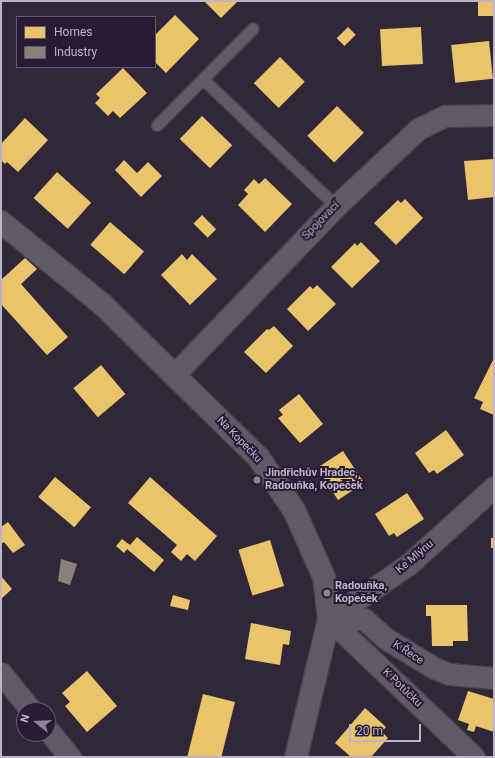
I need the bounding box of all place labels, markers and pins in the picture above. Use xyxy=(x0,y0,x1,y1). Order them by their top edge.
place label: Jindřichův Hradec, Radouňka, Kopeček xyxy=(265,467,363,493)
marker: Jindřichův Hradec, Radouňka, Kopeček xyxy=(252,475,262,485)
place label: Radouňka, Kopeček xyxy=(335,580,387,606)
marker: Radouňka, Kopeček xyxy=(322,588,332,598)

